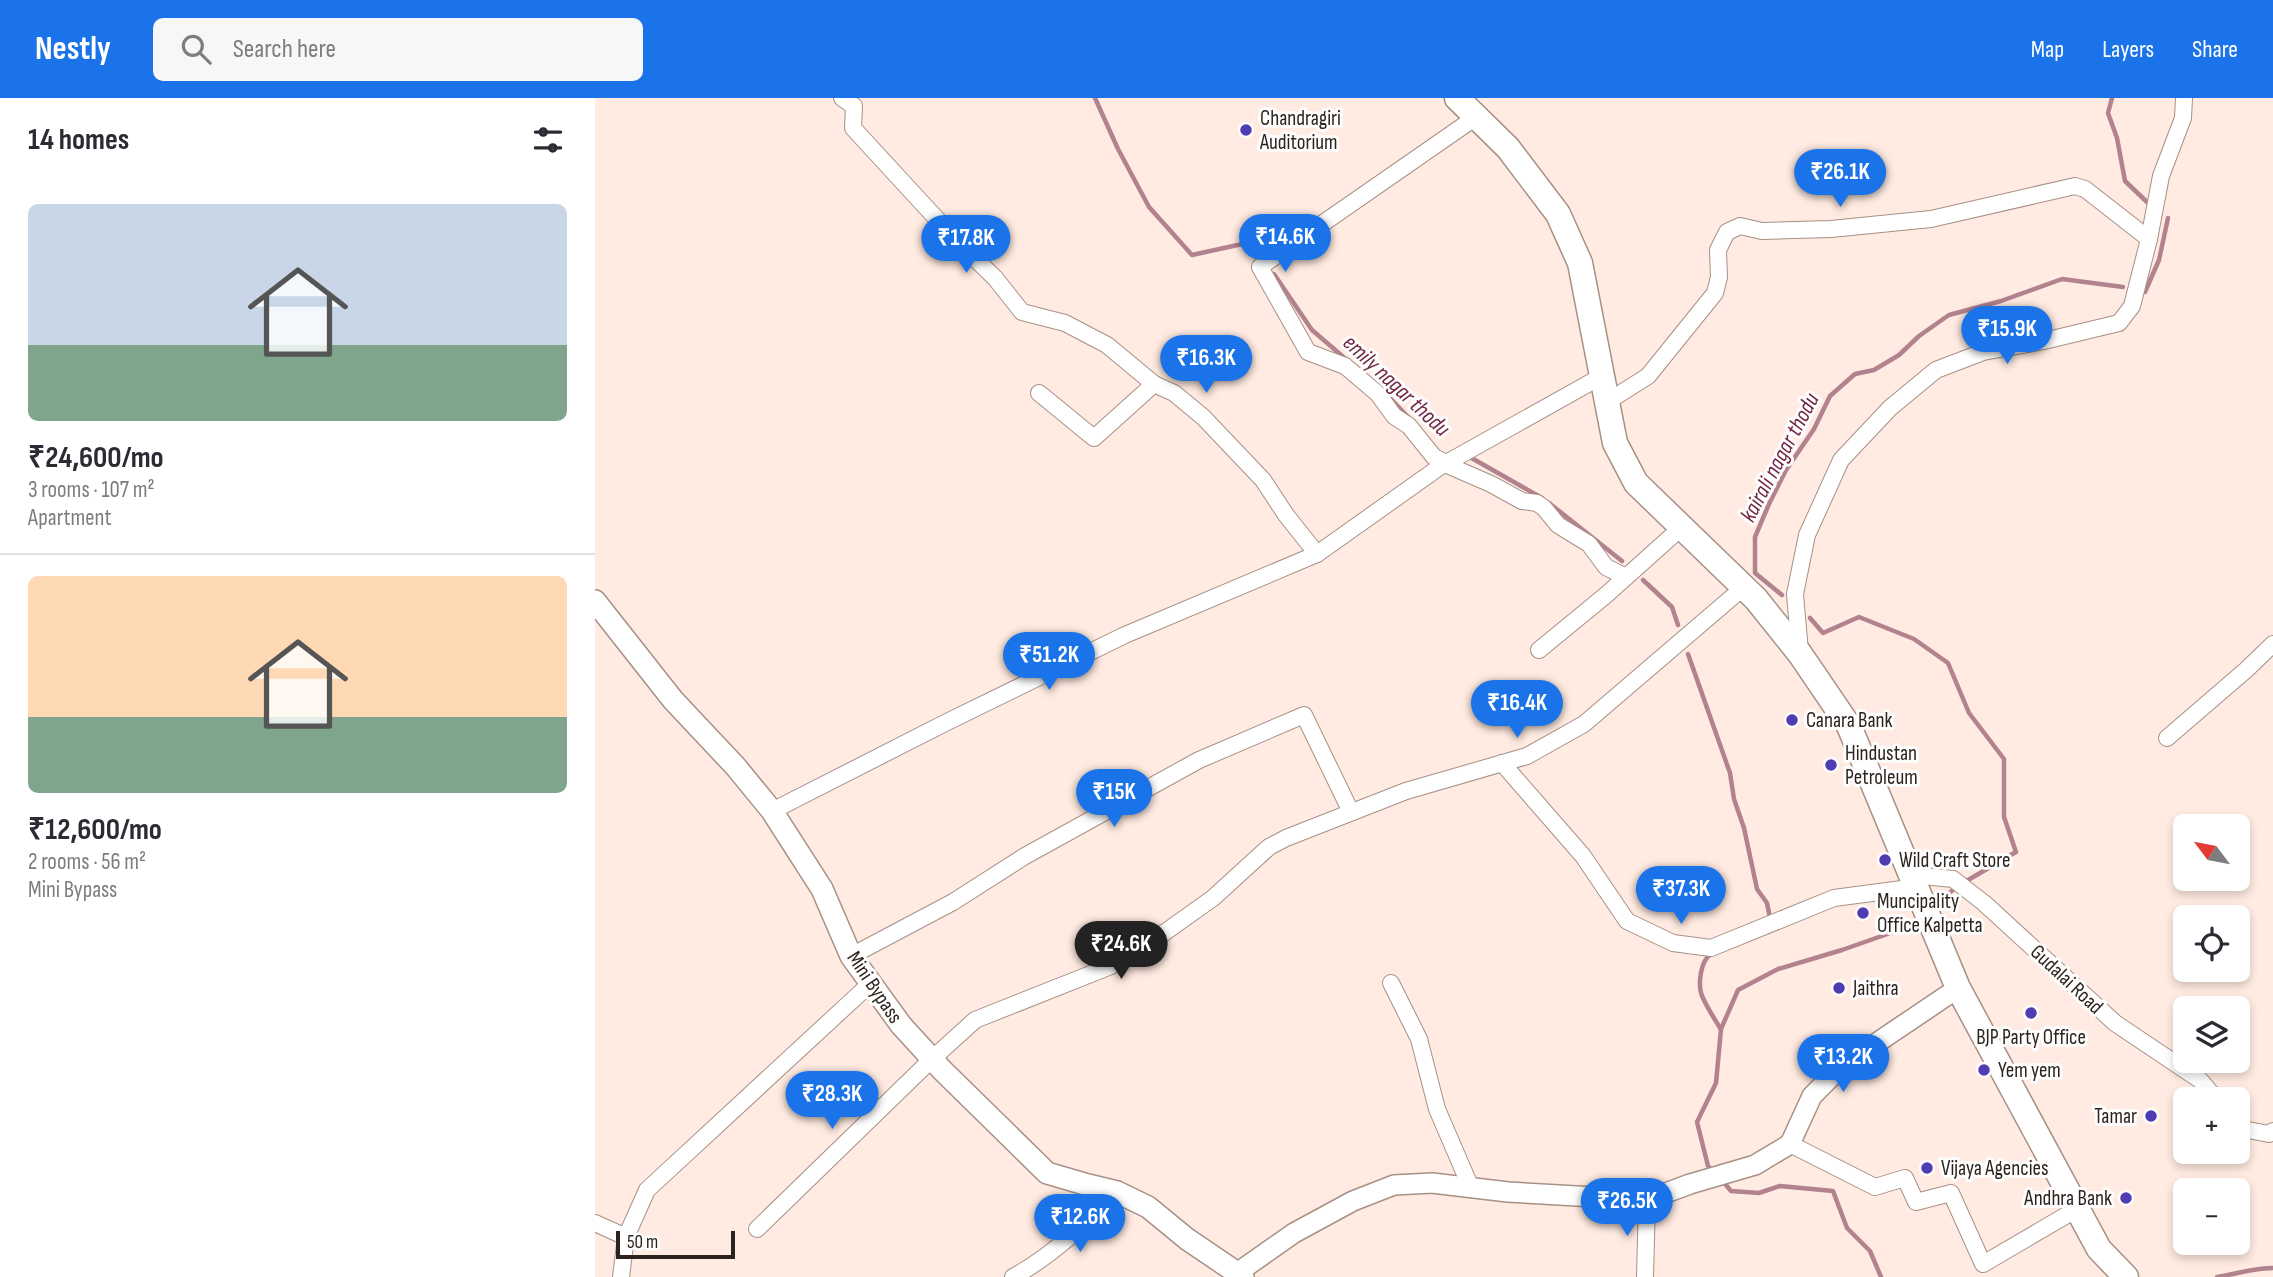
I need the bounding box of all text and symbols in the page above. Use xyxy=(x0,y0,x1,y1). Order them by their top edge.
search box xyxy=(153,18,643,81)
text: Nestly xyxy=(35,29,111,69)
icon: search xyxy=(177,30,215,68)
text: Search here xyxy=(233,34,336,65)
text: Map xyxy=(2031,35,2064,64)
text: Layers xyxy=(2102,35,2154,64)
text: Share xyxy=(2192,35,2238,64)
place label: Chandragiri Auditorium xyxy=(1259,106,1341,155)
icon: filters xyxy=(529,121,567,159)
text: 14 homes xyxy=(28,122,129,158)
marker: Chandragiri Auditorium xyxy=(1238,122,1254,138)
pin: ₹26.1K xyxy=(1783,150,1897,209)
text: ₹26.1K xyxy=(1810,158,1870,186)
pin: ₹14.6K xyxy=(1228,214,1342,274)
pin: ₹17.8K xyxy=(909,216,1023,275)
text: ₹14.6K xyxy=(1255,223,1315,251)
text: ₹17.8K xyxy=(937,224,995,252)
icon: home xyxy=(235,249,361,375)
pin: ₹15.9K xyxy=(1950,306,2064,366)
text: ₹15.9K xyxy=(1977,315,2037,343)
water label: emily nagar thodu xyxy=(1337,329,1456,443)
pin: ₹16.3K xyxy=(1149,336,1263,395)
text: ₹16.3K xyxy=(1176,344,1236,372)
water label: kairali nagar thodu xyxy=(1734,388,1826,527)
text: ₹24,600/mo xyxy=(28,440,164,476)
text: 3 rooms · 107 m² xyxy=(28,476,155,504)
text: Apartment xyxy=(28,504,112,532)
icon: home xyxy=(235,621,361,747)
pin: ₹51.2K xyxy=(992,632,1106,692)
text: ₹51.2K xyxy=(1019,641,1079,669)
pin: ₹16.4K xyxy=(1460,680,1574,740)
text: ₹16.4K xyxy=(1487,689,1547,717)
place label: Canara Bank xyxy=(1806,708,1893,733)
marker: Canara Bank xyxy=(1784,712,1800,728)
place label: Hindustan Petroleum xyxy=(1845,741,1918,790)
marker: Hindustan Petroleum xyxy=(1823,757,1839,773)
pin: ₹15K xyxy=(1073,770,1155,829)
text: ₹15K xyxy=(1092,778,1136,806)
text: ₹12,600/mo xyxy=(28,812,162,848)
north arrow xyxy=(2173,814,2251,891)
map controls xyxy=(2173,814,2250,1255)
text: 2 rooms · 56 m² xyxy=(28,848,146,876)
place label: Wild Craft Store xyxy=(1899,848,2010,873)
marker: Wild Craft Store xyxy=(1877,852,1893,868)
pin: ₹37.3K xyxy=(1624,866,1738,926)
text: ₹37.3K xyxy=(1652,875,1710,903)
text: Mini Bypass xyxy=(28,876,117,904)
place label: Muncipality Office Kalpetta xyxy=(1877,889,1983,938)
marker: Muncipality Office Kalpetta xyxy=(1855,905,1871,921)
button: locate xyxy=(2173,905,2250,982)
pin: ₹24.6K xyxy=(1064,922,1178,981)
text: ₹24.6K xyxy=(1091,930,1151,958)
street label: Gudalai Road xyxy=(2025,939,2108,1019)
street label: Mini Bypass xyxy=(841,946,908,1028)
place label: Jaithra xyxy=(1852,976,1898,1001)
marker: Jaithra xyxy=(1831,980,1847,996)
button: layers xyxy=(2173,996,2250,1073)
marker: BJP Party Office xyxy=(2023,1005,2039,1021)
place label: BJP Party Office xyxy=(1976,1025,2086,1050)
pin: ₹13.2K xyxy=(1786,1034,1900,1094)
text: ₹13.2K xyxy=(1813,1043,1873,1071)
place label: Yem yem xyxy=(1998,1058,2061,1083)
marker: Yem yem xyxy=(1976,1062,1992,1078)
pin: ₹28.3K xyxy=(775,1072,889,1131)
text: ₹28.3K xyxy=(802,1080,862,1108)
button: + xyxy=(2173,1087,2250,1164)
place label: Tamar xyxy=(2094,1104,2137,1129)
marker: Tamar xyxy=(2143,1108,2159,1124)
place label: Vijaya Agencies xyxy=(1941,1156,2049,1181)
marker: Vijaya Agencies xyxy=(1919,1160,1935,1176)
pin: ₹26.5K xyxy=(1570,1178,1684,1238)
button: − xyxy=(2173,1178,2250,1255)
place label: Andhra Bank xyxy=(2023,1186,2112,1211)
text: ₹26.5K xyxy=(1597,1187,1657,1215)
marker: Andhra Bank xyxy=(2118,1190,2134,1206)
pin: ₹12.6K xyxy=(1023,1194,1137,1254)
text: ₹12.6K xyxy=(1050,1203,1110,1231)
scale bar xyxy=(616,1228,735,1260)
text: 50 m xyxy=(627,1231,658,1254)

